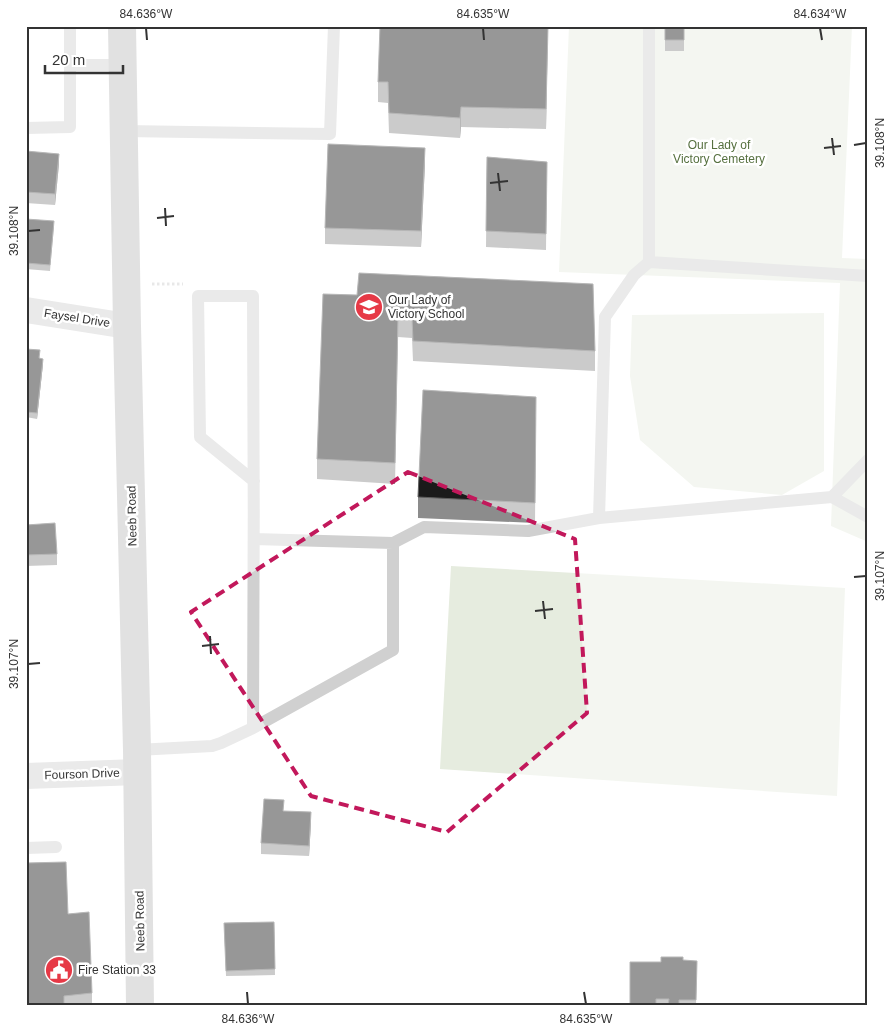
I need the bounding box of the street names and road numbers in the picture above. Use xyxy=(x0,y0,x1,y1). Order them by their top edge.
street label: Faysel Drive xyxy=(43,306,111,330)
street label: Neeb Road xyxy=(124,486,140,546)
street label: Fourson Drive xyxy=(44,766,120,782)
street label: Neeb Road xyxy=(132,891,148,951)

